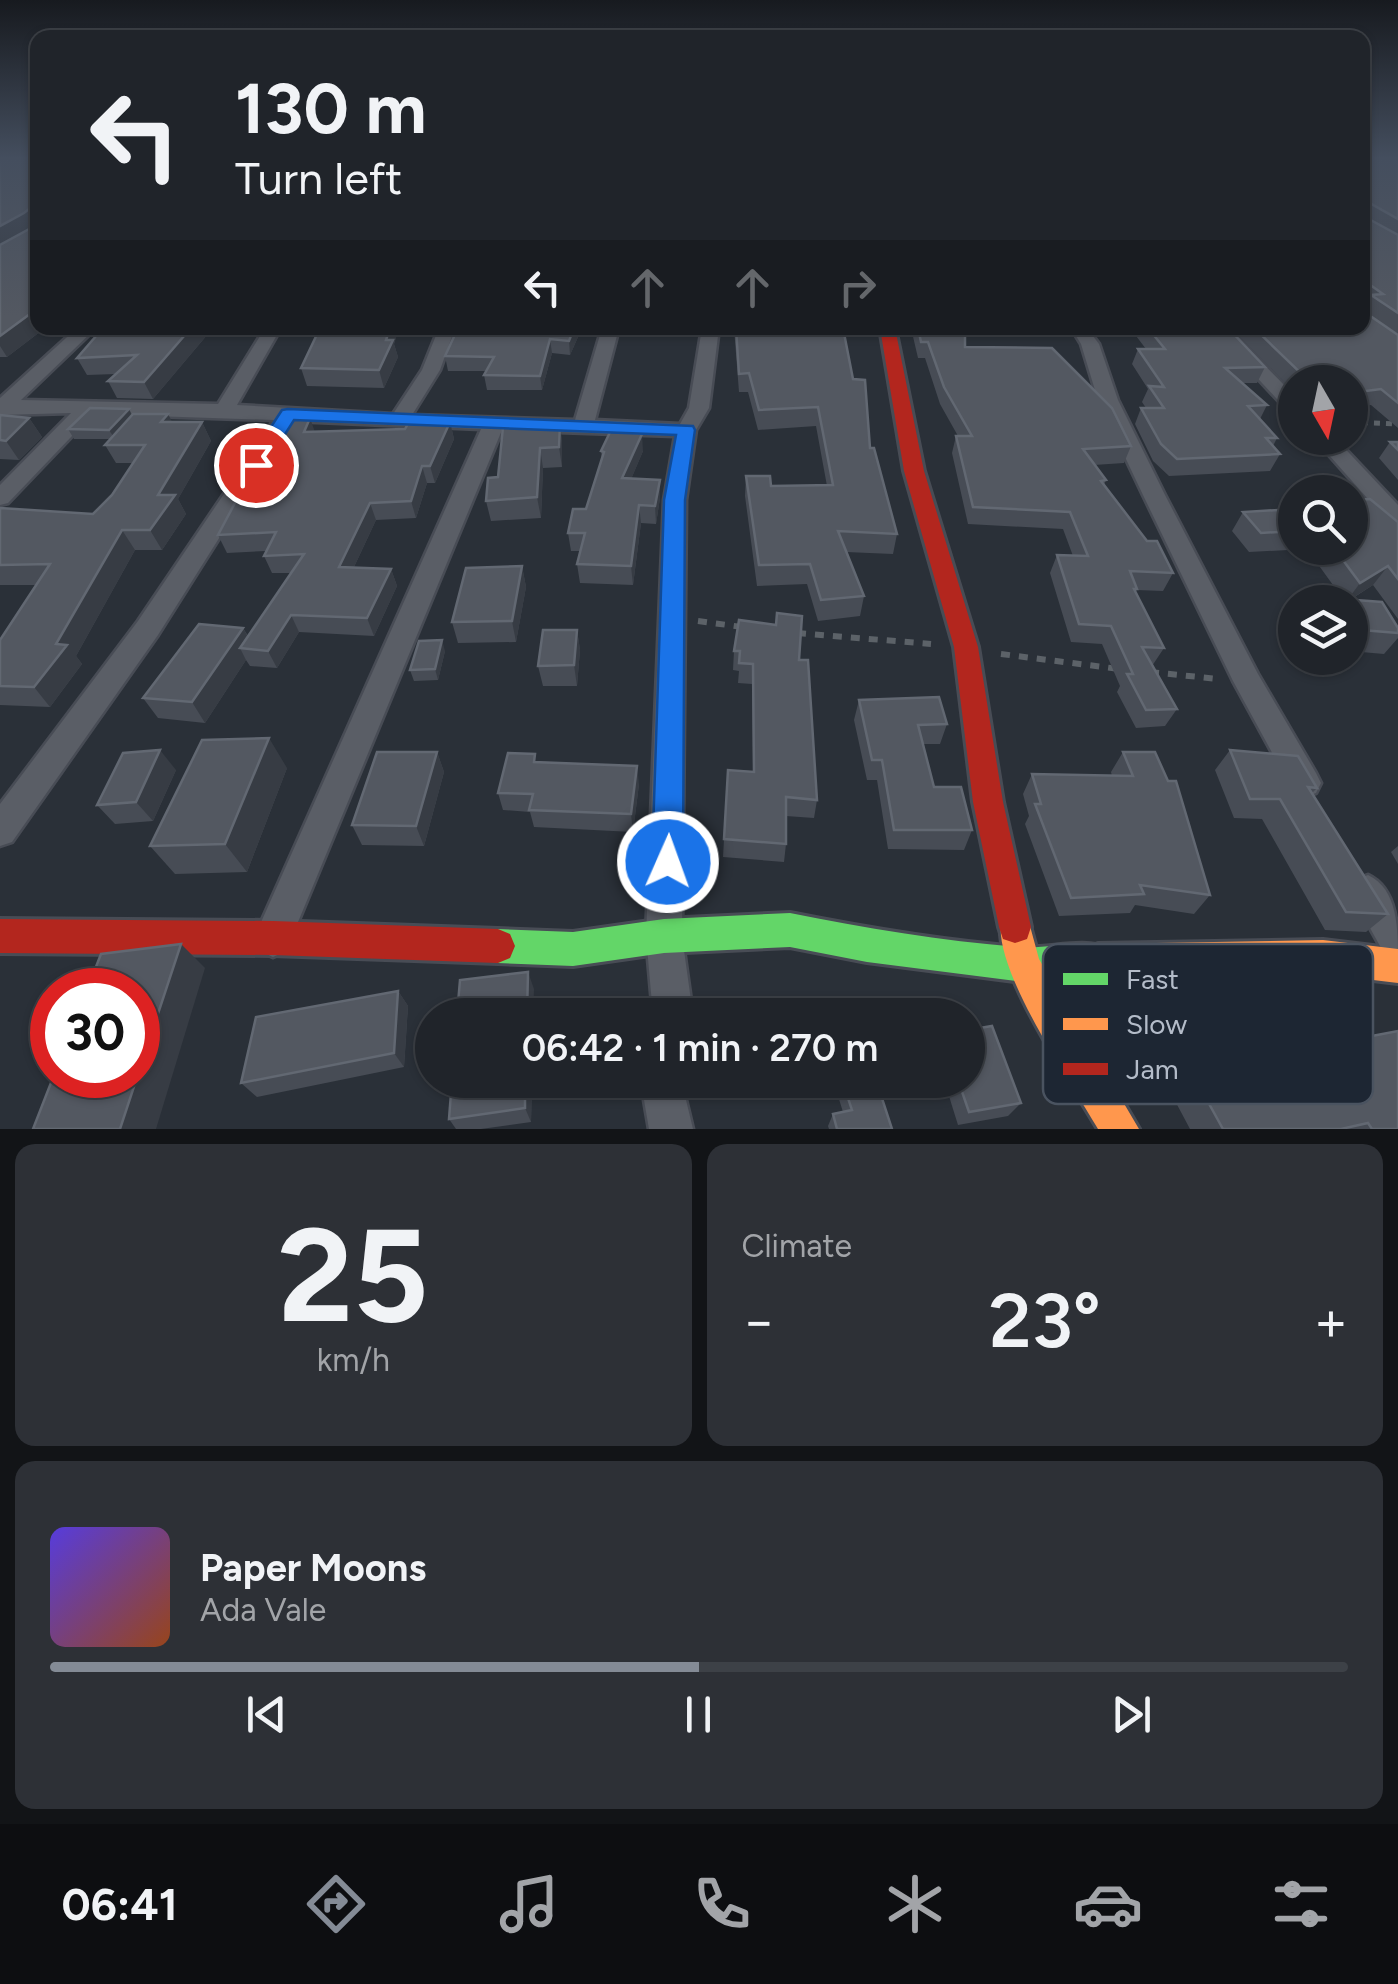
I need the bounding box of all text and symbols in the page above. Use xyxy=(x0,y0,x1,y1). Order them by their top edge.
text: 130 m xyxy=(235,66,427,151)
icon: left xyxy=(70,70,200,200)
text: Turn left xyxy=(235,151,402,205)
icon: left xyxy=(515,260,570,315)
icon: ahead xyxy=(620,260,675,315)
icon: ahead xyxy=(725,260,780,315)
icon: right xyxy=(830,260,885,315)
north arrow xyxy=(1278,365,1368,455)
map controls xyxy=(1278,365,1368,675)
pin xyxy=(214,423,299,508)
icon: arrive xyxy=(229,438,284,493)
button: search xyxy=(1278,475,1368,565)
button: layers xyxy=(1278,585,1368,675)
position arrow xyxy=(616,810,720,914)
legend xyxy=(1043,944,1373,1104)
text: Fast xyxy=(1126,962,1179,996)
speed limit sign: 30 xyxy=(30,968,160,1098)
text: Slow xyxy=(1126,1007,1187,1041)
text: 06:42 · 1 min · 270 m xyxy=(522,1025,878,1071)
text: Jam xyxy=(1126,1052,1179,1086)
text: 25 xyxy=(278,1198,429,1354)
text: Climate xyxy=(742,1227,852,1265)
text: 23° xyxy=(989,1276,1101,1366)
text: − xyxy=(742,1288,776,1354)
text: + xyxy=(1314,1288,1348,1354)
text: km/h xyxy=(317,1341,390,1379)
text: Paper Moons xyxy=(200,1545,426,1591)
text: Ada Vale xyxy=(200,1591,326,1629)
icon: previous xyxy=(239,1687,294,1742)
icon: pause xyxy=(671,1687,726,1742)
icon: next xyxy=(1104,1687,1159,1742)
icon: directions xyxy=(301,1869,371,1939)
icon: music xyxy=(494,1869,564,1939)
icon: phone xyxy=(687,1869,757,1939)
icon: climate xyxy=(880,1869,950,1939)
icon: car xyxy=(1073,1869,1143,1939)
icon: filters xyxy=(1266,1869,1336,1939)
text: 06:41 xyxy=(62,1877,178,1931)

